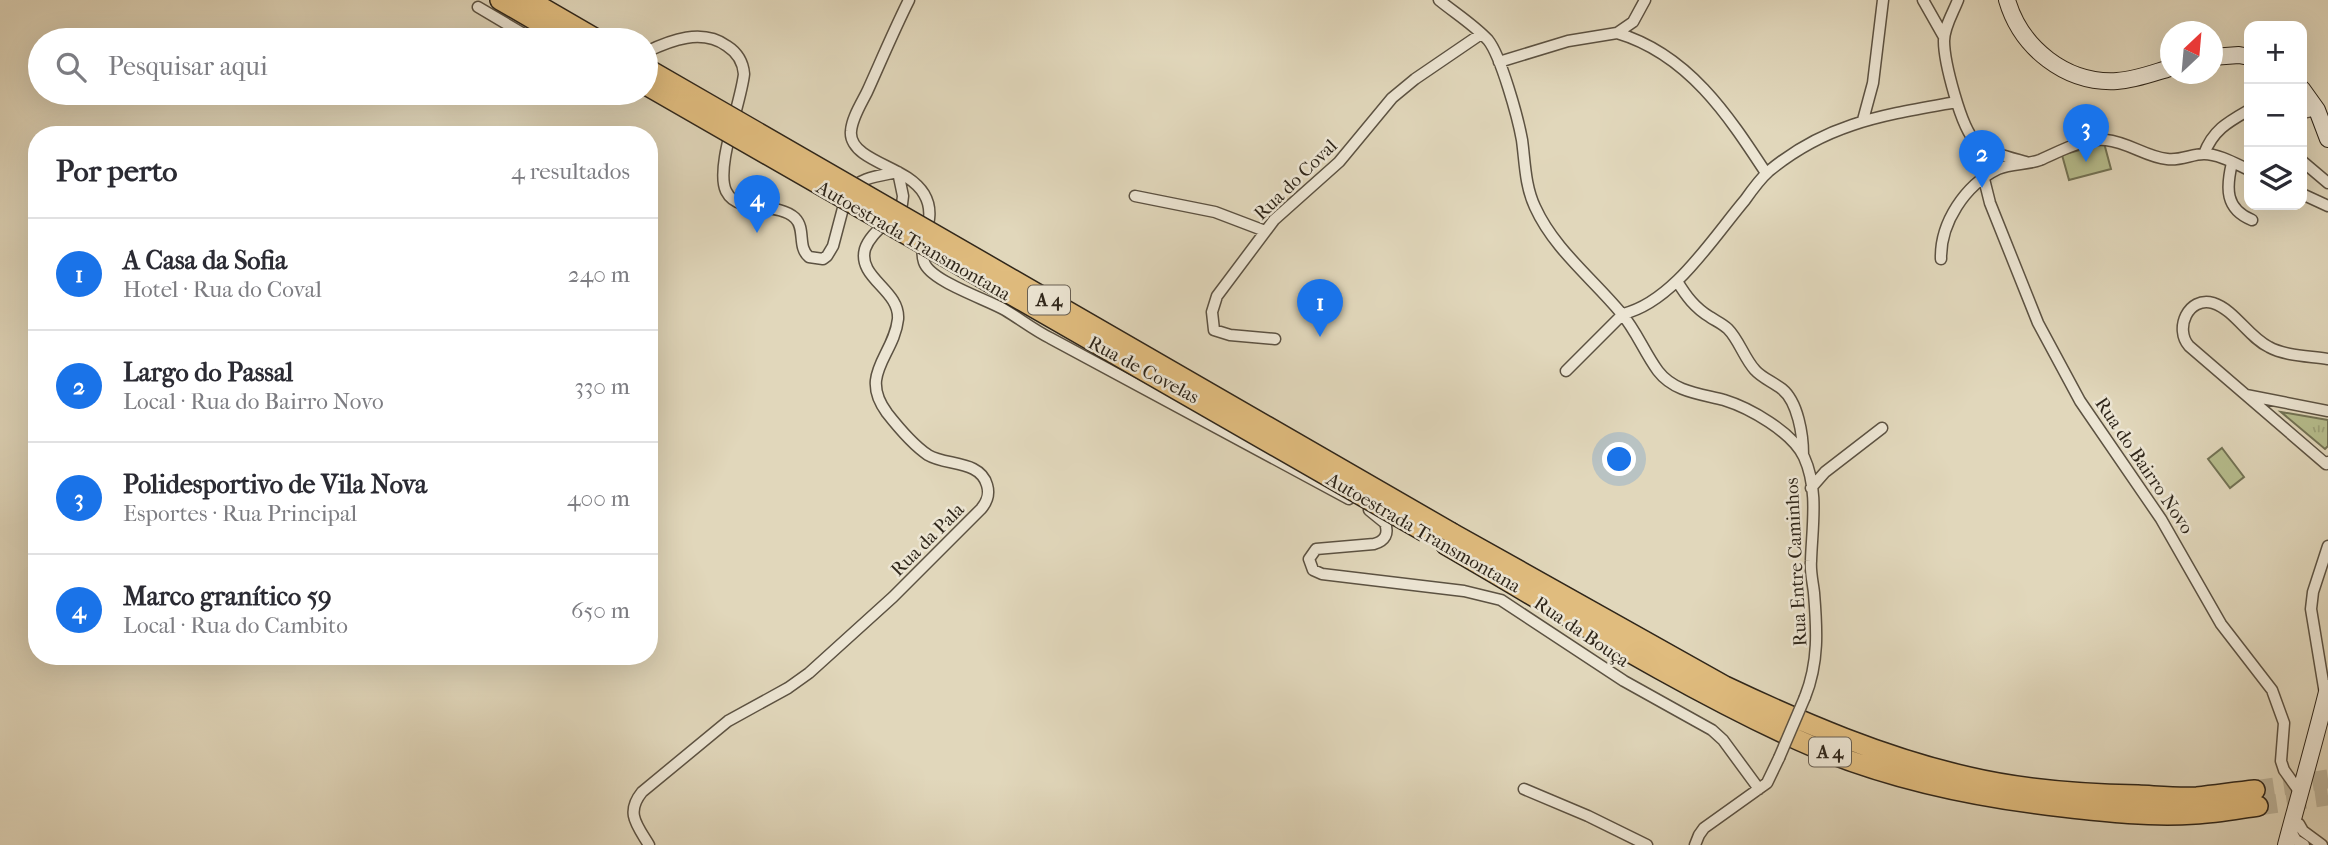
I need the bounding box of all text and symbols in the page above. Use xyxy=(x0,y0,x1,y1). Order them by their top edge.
north arrow xyxy=(2160,21,2223,84)
map controls xyxy=(2244,21,2307,210)
button: + xyxy=(2244,21,2307,84)
search box xyxy=(28,28,658,105)
icon: search xyxy=(52,48,90,86)
text: Pesquisar aqui xyxy=(108,51,268,82)
button: − xyxy=(2244,84,2307,147)
pin: 3 xyxy=(2063,104,2109,162)
pin: 2 xyxy=(1959,130,2005,188)
street label: Rua do Coval xyxy=(1250,135,1342,225)
button: layers xyxy=(2244,147,2307,210)
text: Por perto xyxy=(56,154,178,189)
text: 4 resultados xyxy=(511,158,630,185)
pin: 4 xyxy=(734,175,780,233)
street label: Autoestrada Transmontana xyxy=(812,176,1015,306)
text: A Casa da Sofia xyxy=(123,245,287,276)
text: 1 xyxy=(75,261,83,288)
text: 240 m xyxy=(568,261,630,288)
text: Hotel · Rua do Coval xyxy=(123,276,322,303)
pin: 1 xyxy=(1297,279,1343,337)
road number: A 4 xyxy=(1028,286,1070,314)
street label: Rua de Covelas xyxy=(1084,331,1203,408)
text: Largo do Passal xyxy=(123,357,293,388)
text: 2 xyxy=(73,373,85,400)
text: 330 m xyxy=(574,373,630,400)
text: Local · Rua do Bairro Novo xyxy=(123,388,384,415)
street label: Rua do Bairro Novo xyxy=(2090,393,2198,538)
your location xyxy=(1602,442,1636,476)
street label: Autoestrada Transmontana xyxy=(1322,468,1525,598)
text: Polidesportivo de Vila Nova xyxy=(123,469,427,500)
street label: Rua Entre Caminhos xyxy=(1781,477,1811,647)
text: 3 xyxy=(74,485,84,512)
text: 400 m xyxy=(567,485,630,512)
street label: Rua da Pala xyxy=(887,498,969,581)
text: Esportes · Rua Principal xyxy=(123,500,357,527)
text: Marco granítico 59 xyxy=(123,581,332,612)
street label: Rua da Bouça xyxy=(1530,592,1633,672)
text: 4 xyxy=(72,597,86,624)
text: 650 m xyxy=(571,597,630,624)
text: Local · Rua do Cambito xyxy=(123,612,348,639)
road number: A 4 xyxy=(1809,738,1851,766)

